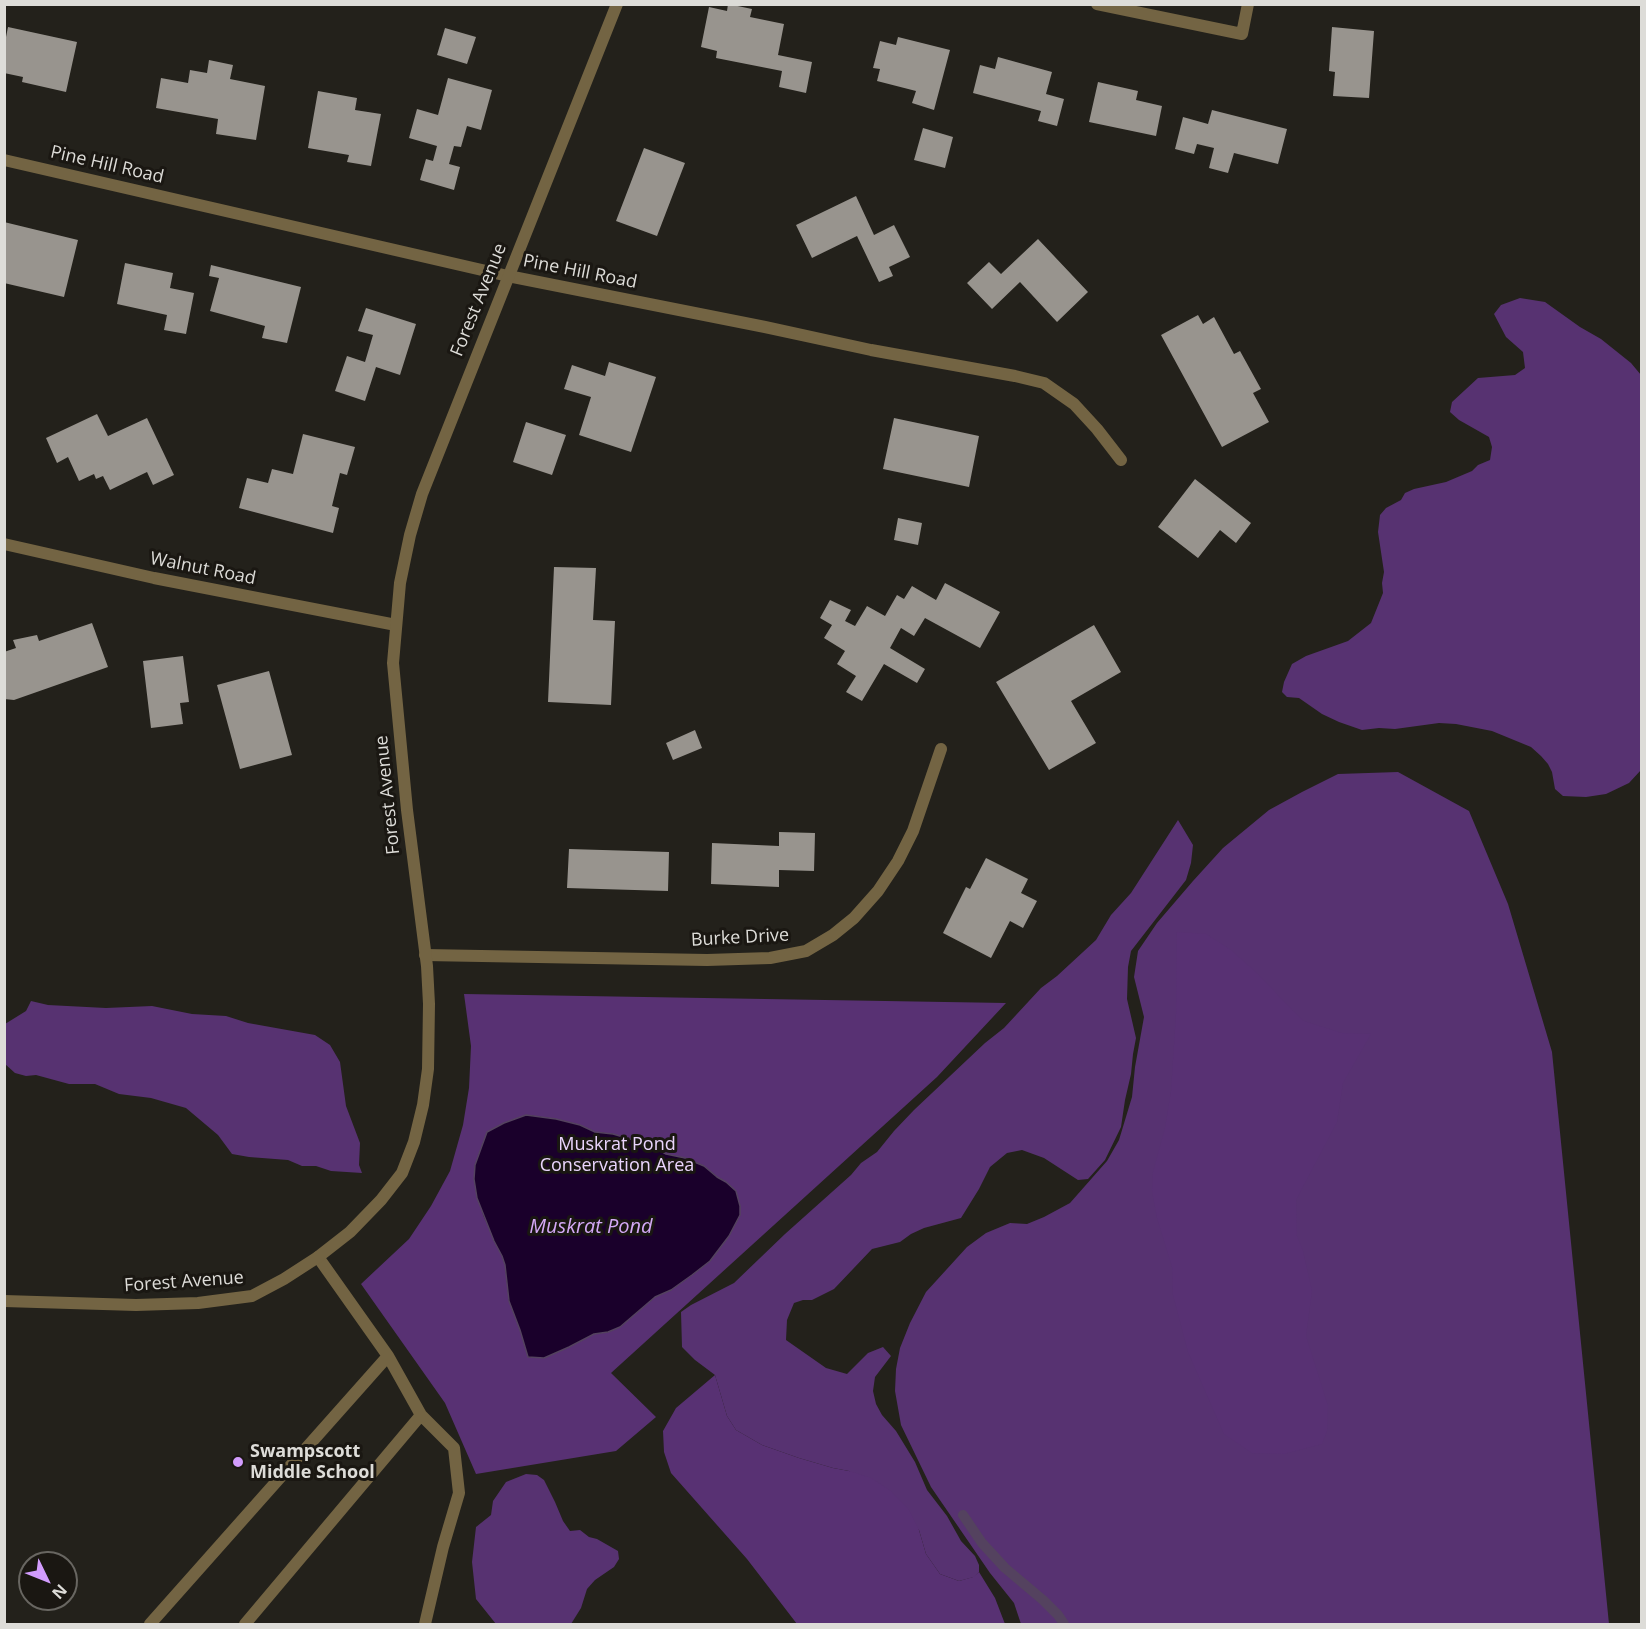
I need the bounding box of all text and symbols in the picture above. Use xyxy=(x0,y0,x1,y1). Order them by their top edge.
street label: Pine Hill Road xyxy=(48,141,166,189)
street label: Forest Avenue xyxy=(447,240,511,360)
street label: Pine Hill Road xyxy=(521,250,639,294)
street label: Walnut Road xyxy=(148,548,258,590)
street label: Forest Avenue xyxy=(371,734,405,856)
street label: Burke Drive xyxy=(690,925,790,951)
park label: Muskrat Pond Conservation Area xyxy=(540,1134,694,1176)
water label: Muskrat Pond xyxy=(529,1215,653,1239)
street label: Forest Avenue xyxy=(123,1267,245,1297)
place label: Swampscott Middle School xyxy=(250,1441,375,1484)
marker: Swampscott Middle School xyxy=(231,1455,245,1469)
north arrow xyxy=(18,1551,78,1611)
text: N xyxy=(47,1580,72,1604)

